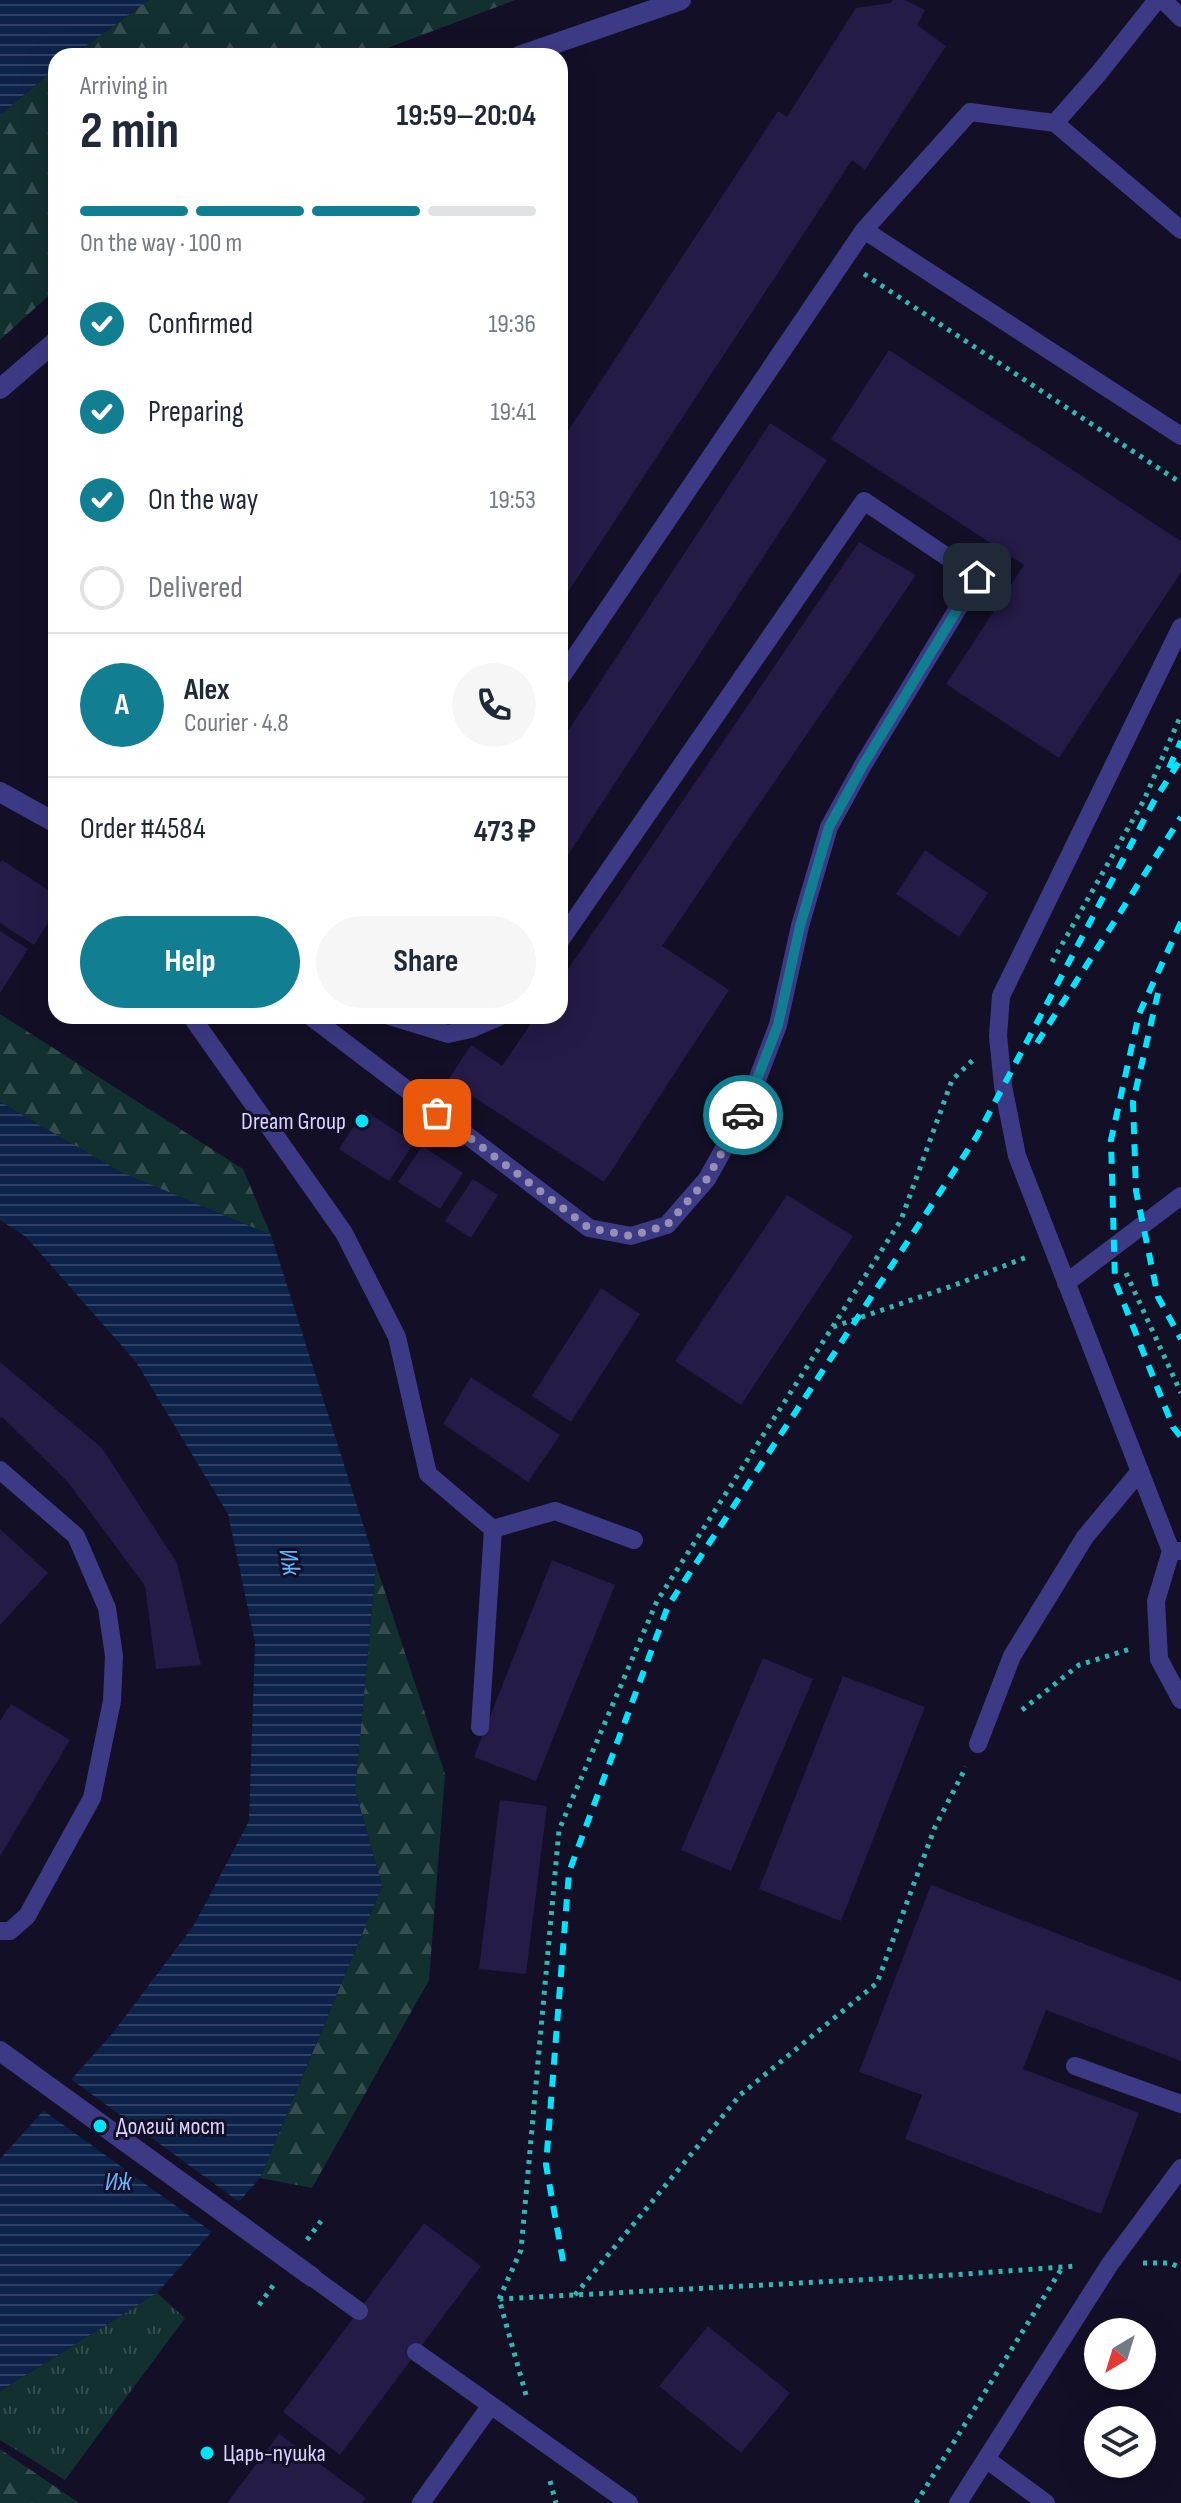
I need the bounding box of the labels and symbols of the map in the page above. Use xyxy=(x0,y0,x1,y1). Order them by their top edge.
pin xyxy=(943,543,1011,611)
courier xyxy=(703,1075,783,1155)
pin xyxy=(403,1079,471,1147)
place label: Dream Group xyxy=(241,1107,346,1136)
marker: Dream Group xyxy=(353,1112,371,1130)
water label: Иж xyxy=(272,1546,307,1579)
place label: Долгий мост xyxy=(116,2112,225,2141)
marker: Долгий мост xyxy=(91,2117,109,2135)
water label: Иж xyxy=(105,2167,133,2198)
north arrow xyxy=(1084,2318,1156,2390)
place label: Царь-пушка xyxy=(223,2439,326,2468)
marker: Царь-пушка xyxy=(198,2444,216,2462)

